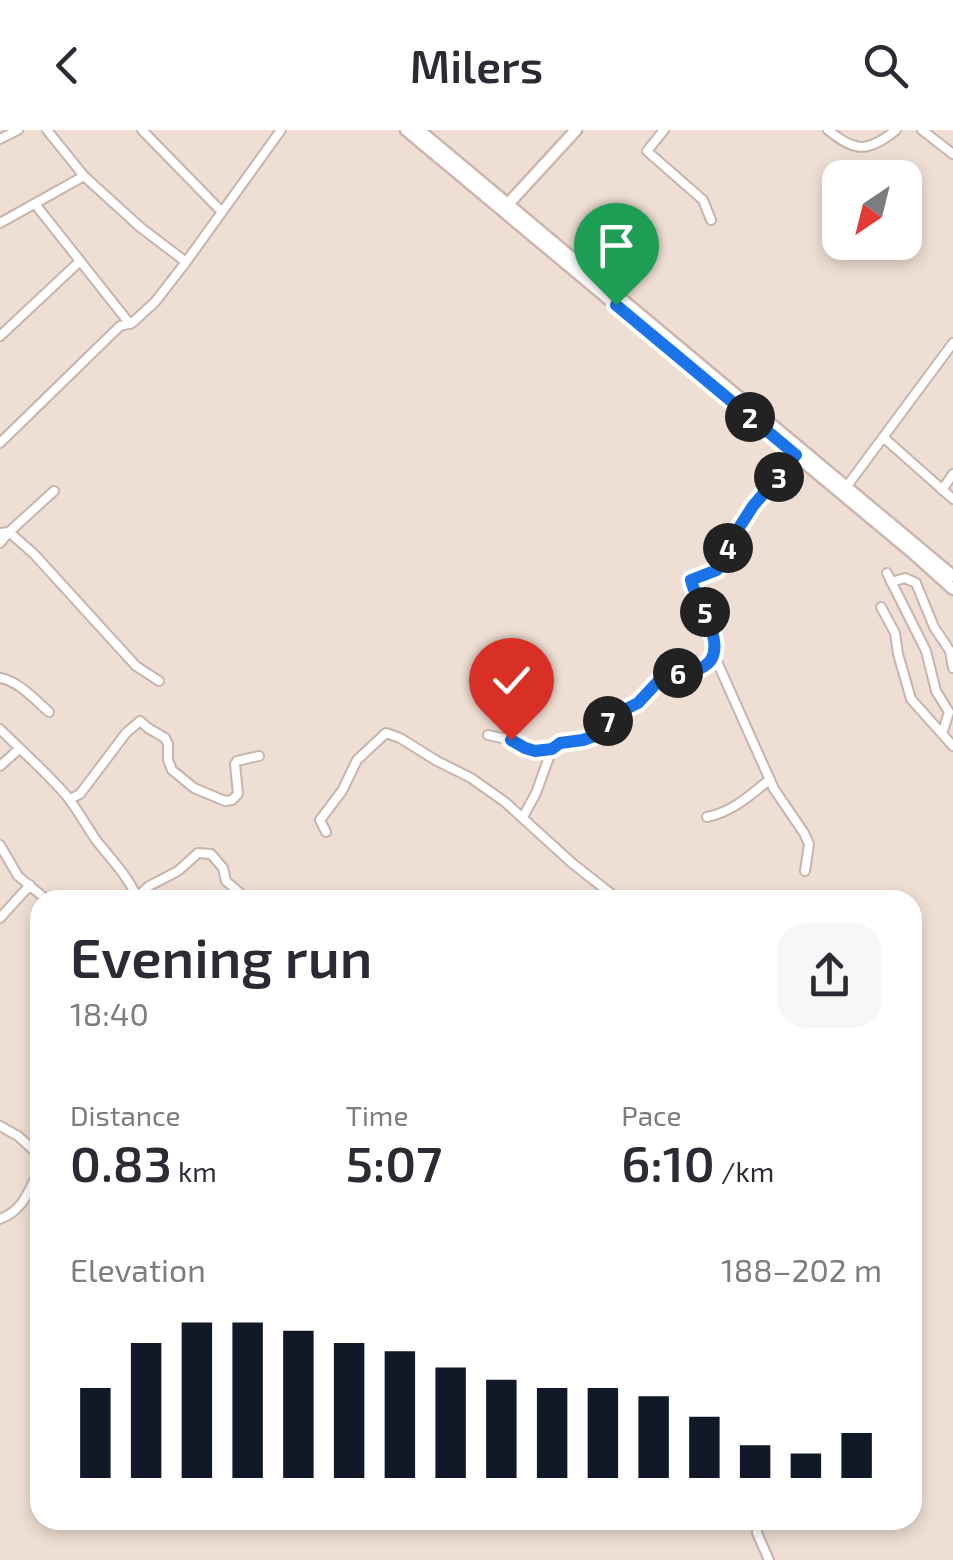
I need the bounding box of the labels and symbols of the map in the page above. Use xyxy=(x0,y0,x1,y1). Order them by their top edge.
north arrow xyxy=(822,160,922,260)
pin xyxy=(574,203,659,306)
pin: 2 xyxy=(725,392,775,442)
pin: 3 xyxy=(754,452,804,502)
pin: 4 xyxy=(703,523,753,573)
pin: 5 xyxy=(680,587,730,637)
pin xyxy=(469,638,554,741)
pin: 6 xyxy=(653,648,703,698)
pin: 7 xyxy=(583,696,633,746)

